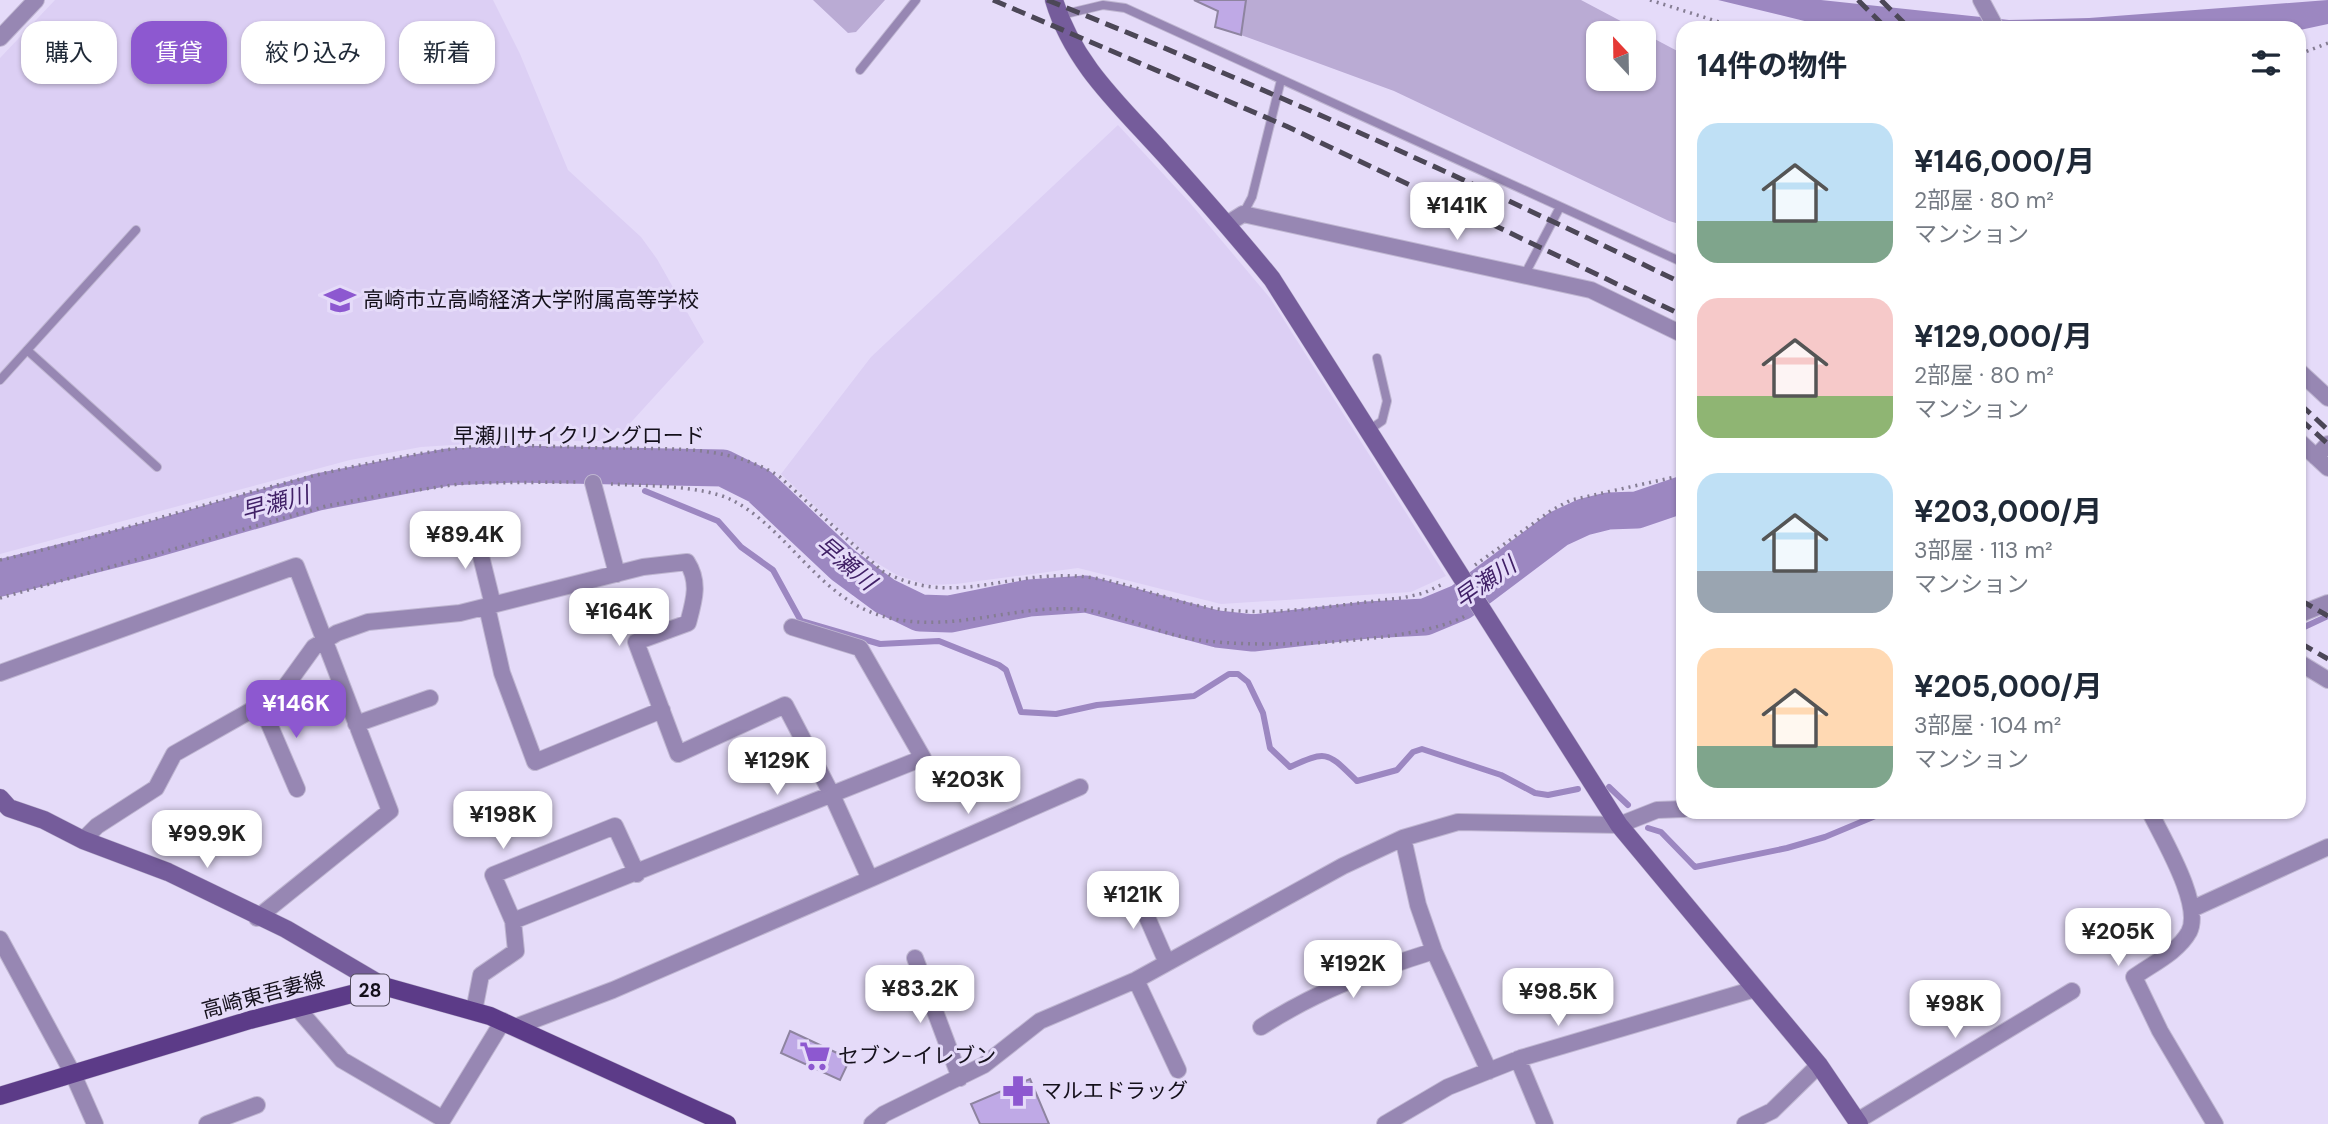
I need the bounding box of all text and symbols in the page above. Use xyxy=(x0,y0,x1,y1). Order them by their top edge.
chip: 購入 xyxy=(21,21,117,84)
chip: 賃貸 xyxy=(131,21,227,84)
chip: 絞り込み xyxy=(241,21,385,84)
chip: 新着 xyxy=(399,21,495,84)
north arrow xyxy=(1586,21,1656,91)
map controls xyxy=(1586,21,1656,91)
icon: filters xyxy=(2247,44,2285,82)
text: 14件の物件 xyxy=(1697,46,1847,85)
text: ¥146,000/月 xyxy=(1914,142,2095,181)
icon: home xyxy=(1753,151,1837,235)
pin: ¥141K xyxy=(1408,182,1506,242)
text: 2部屋 · 80 m² xyxy=(1914,185,2054,215)
text: ¥141K xyxy=(1426,190,1488,220)
text: マンション xyxy=(1914,219,2029,249)
school or university icon: 高崎市立高崎経済大学附属高等学校 xyxy=(323,283,357,317)
place label: 高崎市立高崎経済大学附属高等学校 xyxy=(363,286,699,314)
text: ¥129,000/月 xyxy=(1914,317,2093,356)
icon: home xyxy=(1753,326,1837,410)
text: 2部屋 · 80 m² xyxy=(1914,360,2054,390)
text: マンション xyxy=(1914,394,2029,424)
street label: 早瀬川サイクリングロード xyxy=(453,422,705,450)
water label: 早瀬川 xyxy=(238,479,315,526)
text: ¥203,000/月 xyxy=(1914,492,2102,531)
icon: home xyxy=(1753,501,1837,585)
pin: ¥89.4K xyxy=(408,512,522,571)
text: ¥89.4K xyxy=(426,519,504,549)
water label: 早瀬川 xyxy=(810,529,884,599)
text: 3部屋 · 113 m² xyxy=(1914,535,2053,565)
water label: 早瀬川 xyxy=(1448,548,1524,614)
text: マンション xyxy=(1914,569,2029,599)
pin: ¥164K xyxy=(570,588,668,648)
text: ¥164K xyxy=(585,596,653,626)
text: ¥205,000/月 xyxy=(1914,667,2103,706)
icon: home xyxy=(1753,676,1837,760)
pin: ¥146K xyxy=(247,680,345,740)
text: ¥146K xyxy=(262,688,330,718)
text: 3部屋 · 104 m² xyxy=(1914,710,2061,740)
pin: ¥129K xyxy=(728,738,826,797)
text: マンション xyxy=(1914,744,2029,774)
text: ¥129K xyxy=(744,745,810,775)
pin: ¥203K xyxy=(919,756,1017,816)
text: ¥203K xyxy=(931,764,1005,794)
pin: ¥198K xyxy=(454,792,552,851)
text: ¥198K xyxy=(469,799,537,829)
pin: ¥99.9K xyxy=(150,810,264,870)
text: ¥99.9K xyxy=(168,818,246,848)
pin: ¥121K xyxy=(1084,872,1182,931)
text: ¥121K xyxy=(1103,879,1163,909)
pin: ¥205K xyxy=(2069,908,2167,968)
text: ¥205K xyxy=(2081,916,2155,946)
pin: ¥192K xyxy=(1304,940,1402,1000)
text: ¥192K xyxy=(1320,948,1386,978)
street label: 高崎東吾妻線 xyxy=(199,965,327,1025)
pin: ¥83.2K xyxy=(863,965,977,1025)
pin: ¥98.5K xyxy=(1501,968,1615,1028)
text: ¥83.2K xyxy=(881,973,959,1003)
road number: 28 xyxy=(351,974,389,1006)
text: ¥98.5K xyxy=(1518,976,1598,1006)
pin: ¥98K xyxy=(1914,981,1996,1040)
text: ¥98K xyxy=(1926,988,1984,1018)
supermarket icon: セブン-イレブン xyxy=(798,1039,832,1073)
place label: セブン-イレブン xyxy=(838,1042,996,1070)
pharmacy icon: マルエドラッグ xyxy=(1001,1074,1035,1108)
place label: マルエドラッグ xyxy=(1041,1077,1188,1105)

